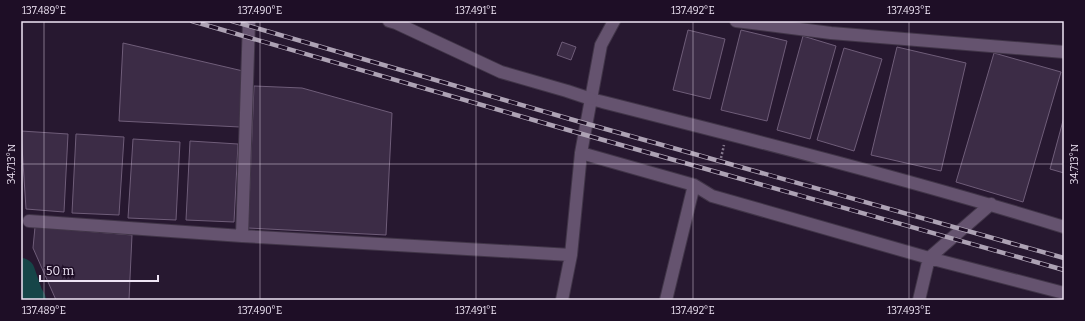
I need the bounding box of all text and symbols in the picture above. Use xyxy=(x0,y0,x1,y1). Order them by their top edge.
text: 137.489°E xyxy=(22,5,66,17)
text: 137.490°E xyxy=(238,5,282,17)
text: 137.491°E xyxy=(455,5,497,17)
text: 137.492°E xyxy=(671,5,715,17)
text: 137.493°E xyxy=(887,5,931,17)
text: 34.713°N xyxy=(6,144,18,184)
text: 34.713°N xyxy=(1069,144,1081,184)
scale bar xyxy=(40,257,158,283)
text: 50 m xyxy=(46,264,75,278)
text: 137.489°E xyxy=(22,305,66,317)
text: 137.490°E xyxy=(238,305,282,317)
text: 137.491°E xyxy=(455,305,497,317)
text: 137.492°E xyxy=(671,305,715,317)
text: 137.493°E xyxy=(887,305,931,317)

